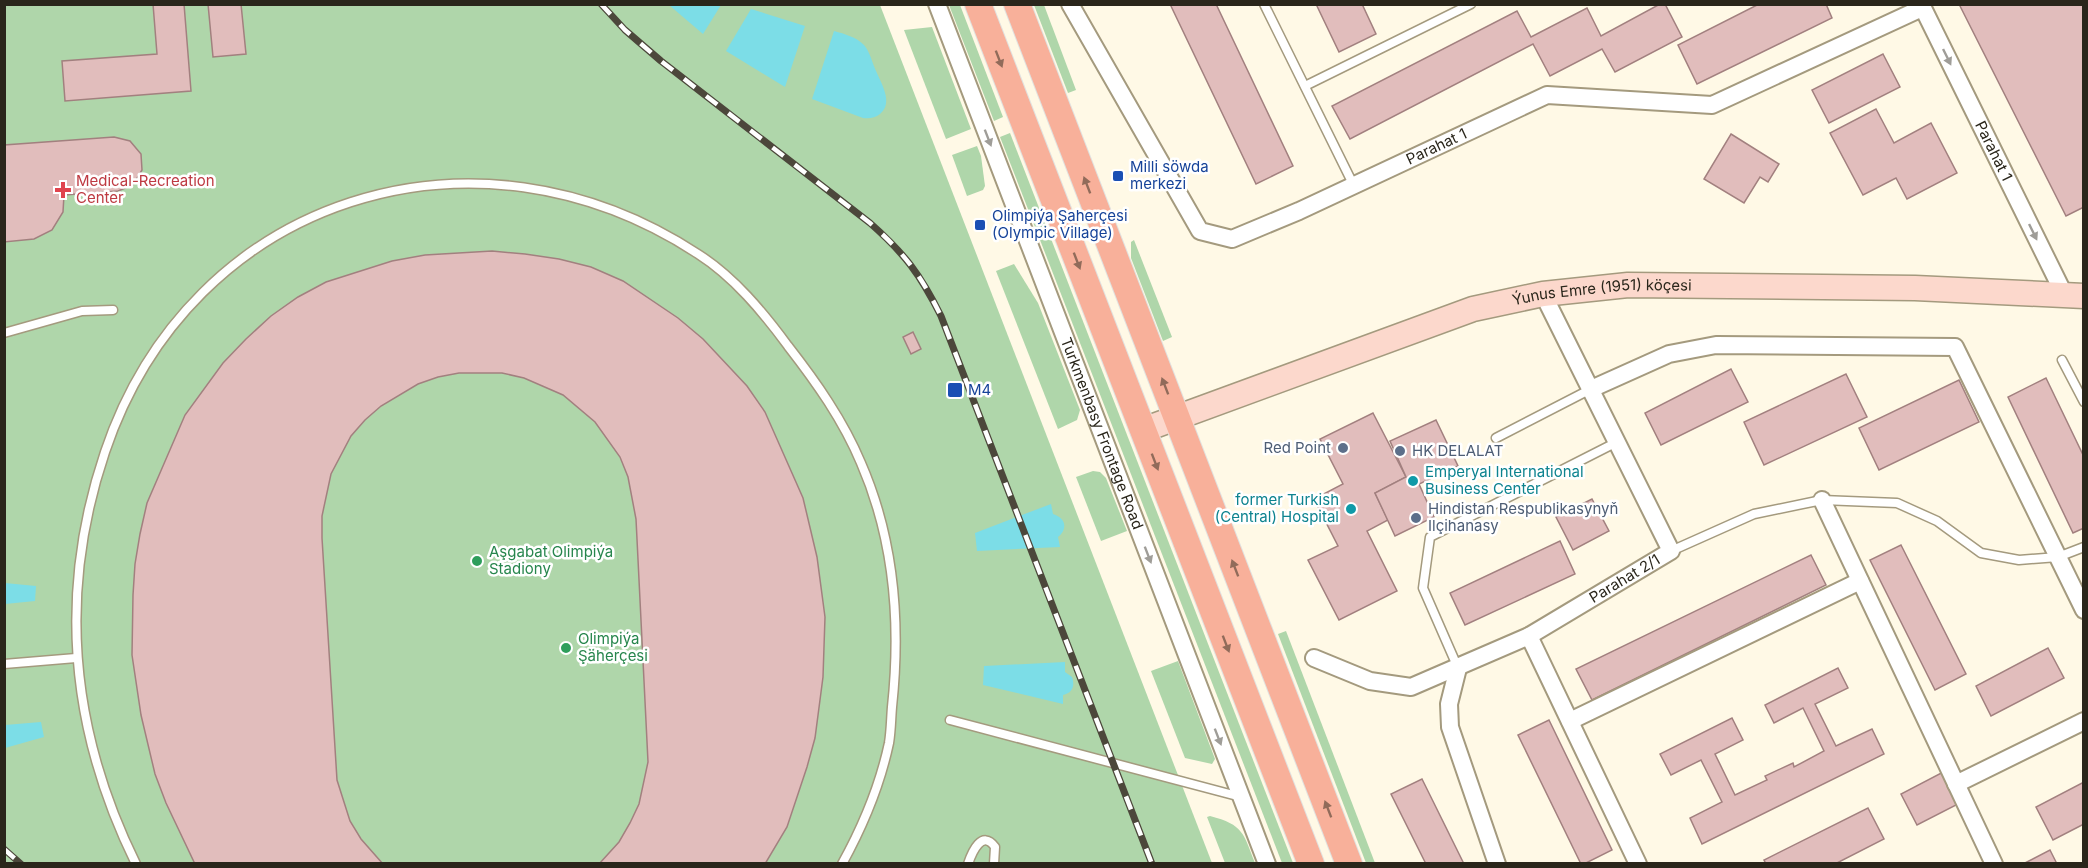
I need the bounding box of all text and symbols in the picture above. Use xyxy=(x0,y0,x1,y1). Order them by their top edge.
one-way arrow xyxy=(1941,48,1951,66)
one-way arrow xyxy=(995,50,1005,68)
street label: Parahat 1 xyxy=(1971,118,2017,184)
street label: Parahat 1 xyxy=(1403,124,1470,169)
one-way arrow xyxy=(983,129,993,147)
place label: Milli söwda merkezi xyxy=(1130,157,1209,193)
marker: Milli söwda merkezi xyxy=(1111,169,1125,183)
place label: Medical-Recreation Center xyxy=(76,171,215,207)
one-way arrow xyxy=(1082,176,1091,194)
marker: Medical-Recreation Center xyxy=(54,181,72,199)
place label: Olimpiýa Şaherçesi (Olympic Village) xyxy=(992,206,1128,242)
marker: Olimpiýa Şaherçesi (Olympic Village) xyxy=(973,218,987,232)
one-way arrow xyxy=(2029,223,2038,240)
one-way arrow xyxy=(1073,252,1082,270)
street label: Ýunus Emre (1951) köçesi xyxy=(1510,275,1692,309)
street label: Turkmenbasy Frontage Road xyxy=(1057,335,1148,532)
one-way arrow xyxy=(1159,377,1169,395)
place label: M4 xyxy=(968,380,991,399)
marker: M4 xyxy=(946,381,964,399)
place label: Red Point xyxy=(1264,438,1331,457)
marker: Red Point xyxy=(1336,441,1350,455)
place label: HK DELALAT xyxy=(1412,441,1503,460)
marker: HK DELALAT xyxy=(1393,444,1407,458)
one-way arrow xyxy=(1151,453,1161,471)
place label: Emperyal International Business Center xyxy=(1425,462,1584,498)
marker: Emperyal International Business Center xyxy=(1406,474,1420,488)
place label: former Turkish (Central) Hospital xyxy=(1215,490,1339,526)
place label: Hindistan Respublikasynyň Ilçihanasy xyxy=(1428,499,1618,535)
marker: former Turkish (Central) Hospital xyxy=(1344,502,1358,516)
marker: Hindistan Respublikasynyň Ilçihanasy xyxy=(1409,511,1423,525)
place label: Aşgabat Olimpiýa Stadiony xyxy=(489,542,613,578)
one-way arrow xyxy=(1144,546,1153,564)
street label: Parahat 2/1 xyxy=(1586,550,1663,607)
marker: Aşgabat Olimpiýa Stadiony xyxy=(470,554,484,568)
one-way arrow xyxy=(1230,559,1240,577)
place label: Olimpiýa Şäherçesi xyxy=(578,629,648,665)
one-way arrow xyxy=(1221,635,1231,653)
marker: Olimpiýa Şäherçesi xyxy=(559,641,573,655)
one-way arrow xyxy=(1214,728,1223,746)
one-way arrow xyxy=(1323,800,1332,818)

